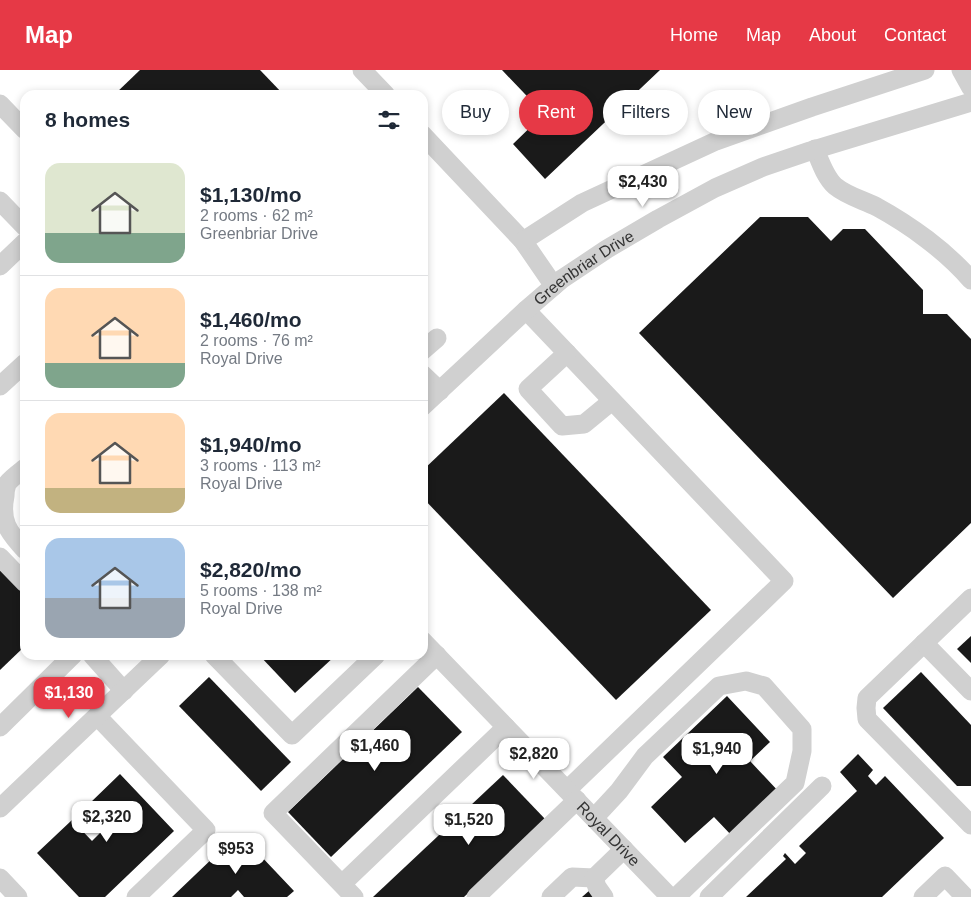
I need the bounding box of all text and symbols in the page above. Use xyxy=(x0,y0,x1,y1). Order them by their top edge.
text: Map xyxy=(25,21,73,48)
text: Home xyxy=(670,25,718,45)
text: Map xyxy=(746,25,781,45)
text: About xyxy=(809,25,856,45)
text: Contact xyxy=(884,25,946,45)
chip: Buy xyxy=(442,90,509,135)
chip: Rent xyxy=(519,90,593,135)
chip: Filters xyxy=(603,90,688,135)
chip: New xyxy=(698,90,770,135)
icon: filters xyxy=(375,106,403,134)
text: 8 homes xyxy=(45,108,130,131)
pin: $2,430 xyxy=(602,166,684,208)
text: $2,430 xyxy=(619,173,667,190)
icon: home xyxy=(85,183,145,243)
text: $1,130/mo xyxy=(200,183,302,206)
text: 2 rooms · 62 m² xyxy=(200,207,313,224)
text: Greenbriar Drive xyxy=(200,225,318,242)
street label: Greenbriar Drive xyxy=(530,227,637,309)
icon: home xyxy=(85,308,145,368)
text: $1,460/mo xyxy=(200,308,302,331)
text: 2 rooms · 76 m² xyxy=(200,332,313,349)
text: Royal Drive xyxy=(200,350,283,367)
icon: home xyxy=(85,433,145,493)
text: $1,940/mo xyxy=(200,433,302,456)
text: 3 rooms · 113 m² xyxy=(200,457,321,474)
text: Royal Drive xyxy=(200,475,283,492)
icon: home xyxy=(85,558,145,618)
text: $2,820/mo xyxy=(200,558,302,581)
text: 5 rooms · 138 m² xyxy=(200,582,322,599)
text: Royal Drive xyxy=(200,600,283,617)
pin: $1,130 xyxy=(28,676,110,719)
text: $1,130 xyxy=(45,684,93,701)
pin: $1,460 xyxy=(334,730,416,772)
pin: $1,940 xyxy=(676,732,758,775)
text: $1,460 xyxy=(351,737,399,754)
pin: $2,820 xyxy=(493,738,575,780)
text: $1,940 xyxy=(693,740,741,757)
text: $2,820 xyxy=(510,745,558,762)
street label: Royal Drive xyxy=(574,798,643,870)
pin: $2,320 xyxy=(66,800,148,843)
pin: $1,520 xyxy=(428,804,510,846)
text: $2,320 xyxy=(83,808,131,825)
text: $1,520 xyxy=(445,811,493,828)
pin: $953 xyxy=(206,832,266,875)
text: $953 xyxy=(218,840,254,857)

